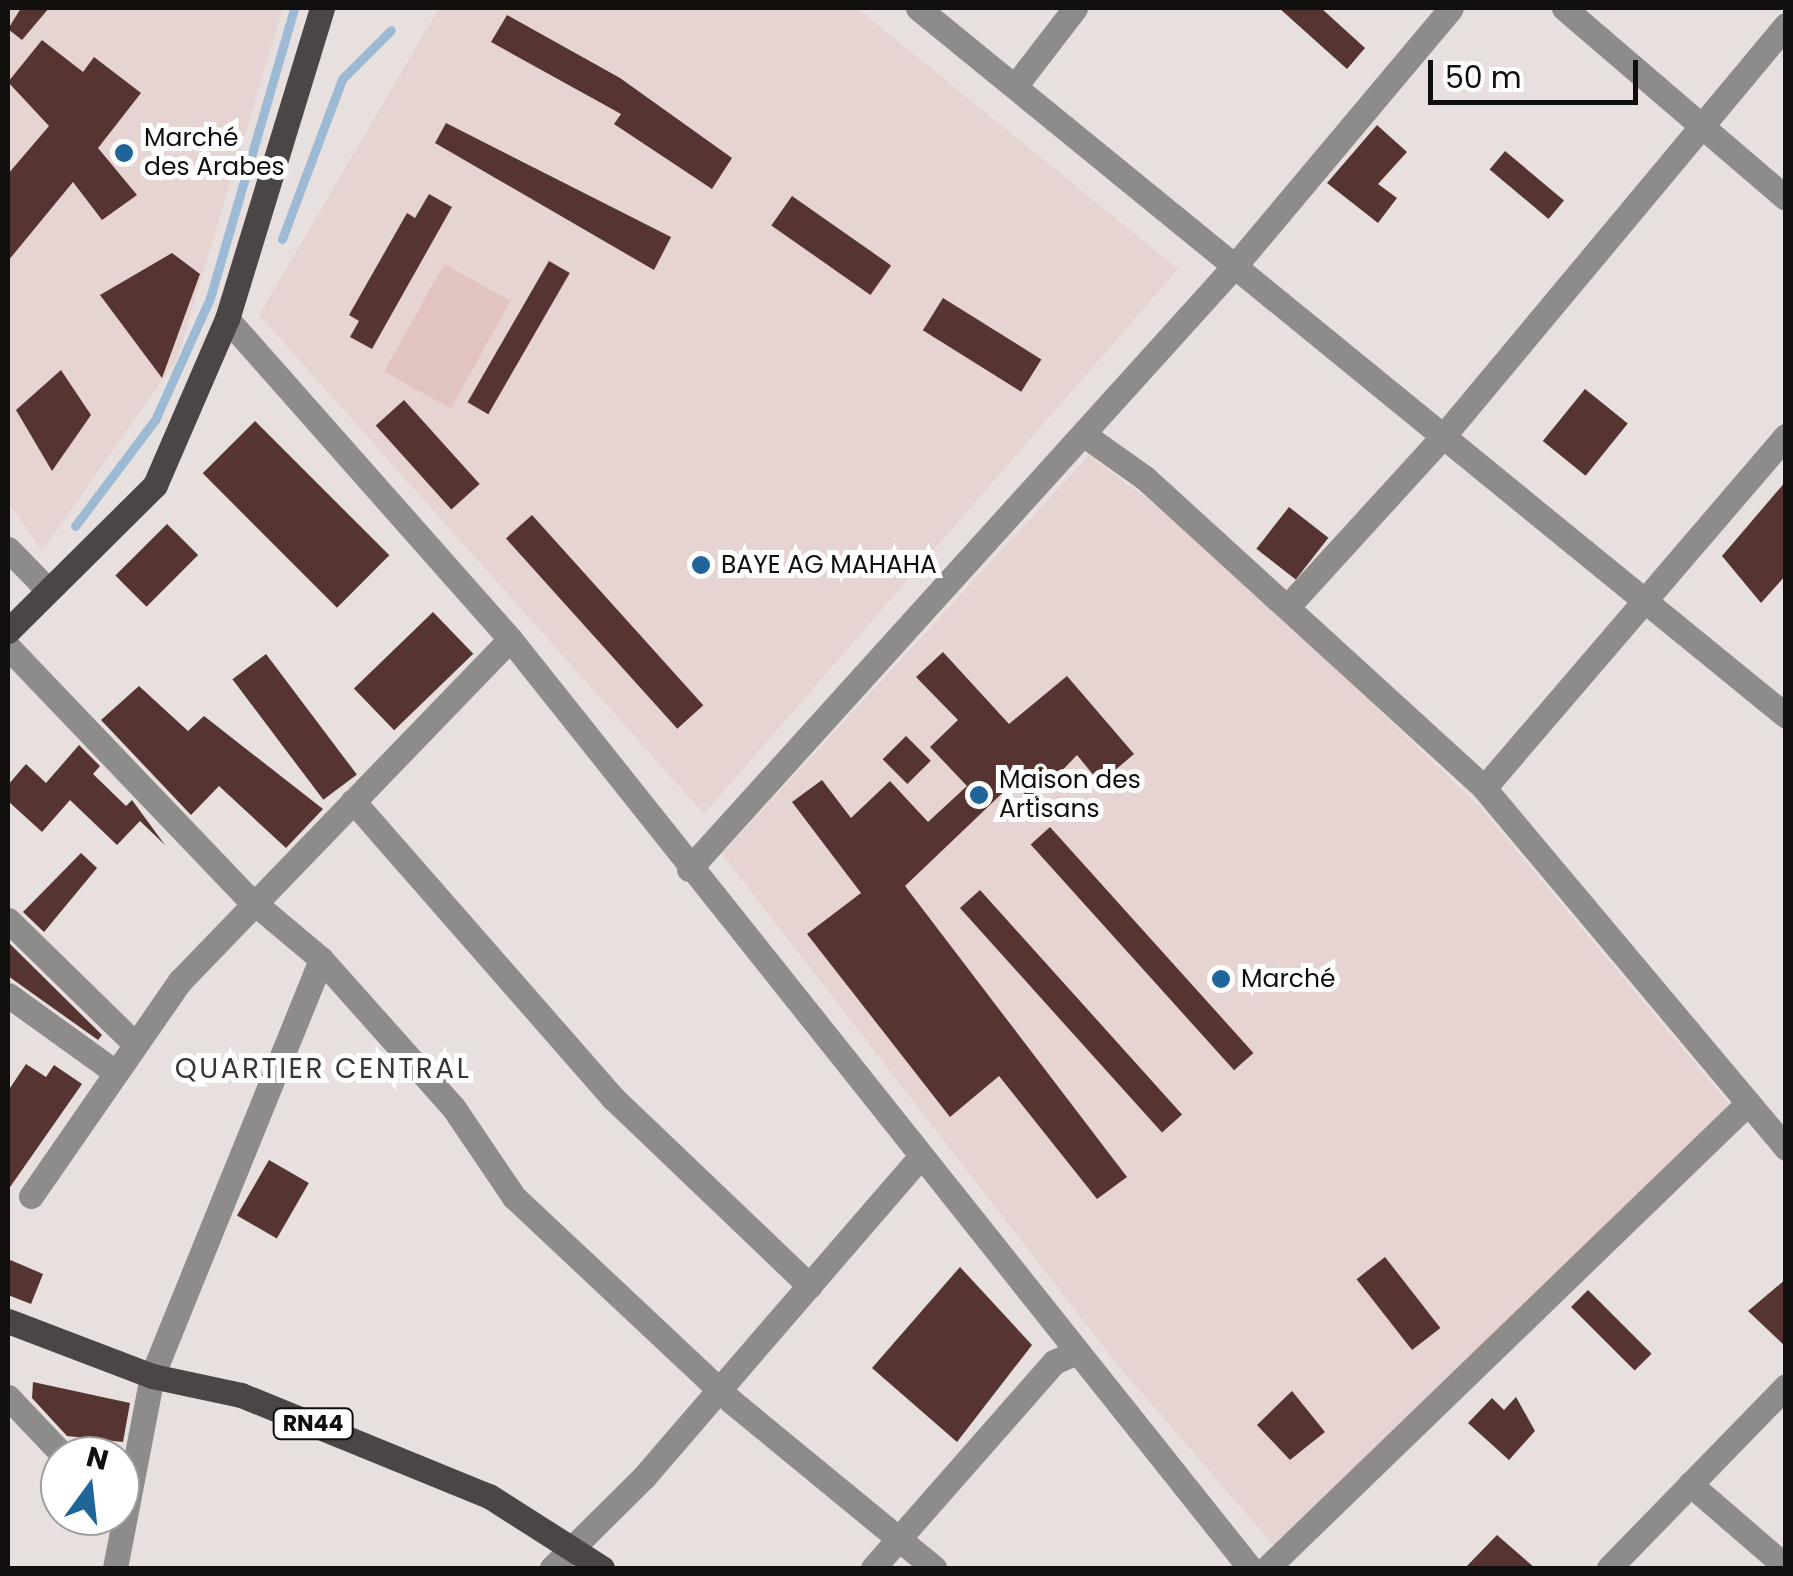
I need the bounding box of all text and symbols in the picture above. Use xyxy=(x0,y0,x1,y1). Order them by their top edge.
scale bar xyxy=(1433,40,1643,102)
text: 50 m xyxy=(1445,56,1522,99)
place label: Marché des Arabes xyxy=(144,124,285,183)
marker: Marché des Arabes xyxy=(113,142,135,164)
place label: BAYE AG MAHAHA xyxy=(721,550,937,580)
marker: BAYE AG MAHAHA xyxy=(690,554,712,576)
place label: Maison des Artisans xyxy=(999,766,1141,825)
marker: Maison des Artisans xyxy=(968,784,990,806)
place label: Marché xyxy=(1241,964,1335,994)
marker: Marché xyxy=(1210,968,1232,990)
district label: QUARTIER CENTRAL xyxy=(175,1052,471,1086)
road number: RN44 xyxy=(270,1407,356,1441)
north arrow xyxy=(40,1436,140,1536)
text: N xyxy=(82,1437,113,1480)

